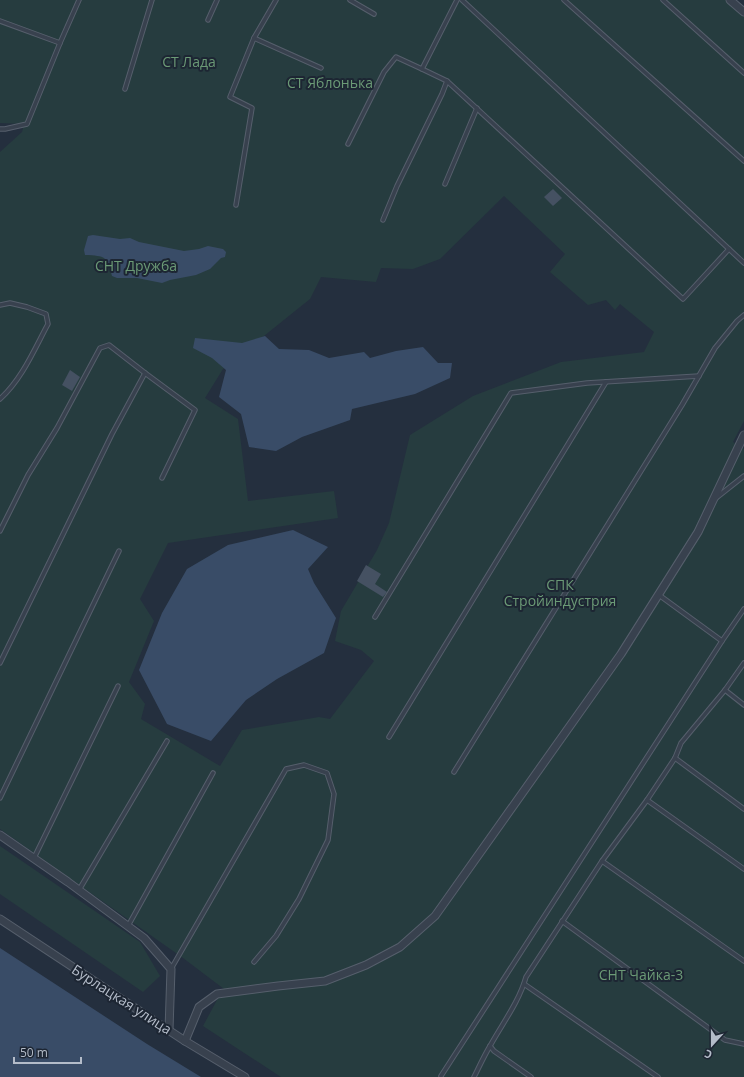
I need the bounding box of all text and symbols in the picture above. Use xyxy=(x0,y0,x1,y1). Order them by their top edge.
park label: СТ Лада xyxy=(162,52,216,71)
park label: СТ Яблонька xyxy=(287,73,373,92)
park label: СНТ Дружба xyxy=(95,256,177,275)
park label: СПК Стройиндустрия xyxy=(504,575,616,610)
street label: Бурлацкая улица xyxy=(68,960,176,1038)
park label: СНТ Чайка-3 xyxy=(599,965,683,984)
north arrow xyxy=(692,1025,732,1065)
scale bar xyxy=(14,1039,81,1065)
text: 50 m xyxy=(20,1044,48,1061)
text: С xyxy=(702,1047,714,1063)

